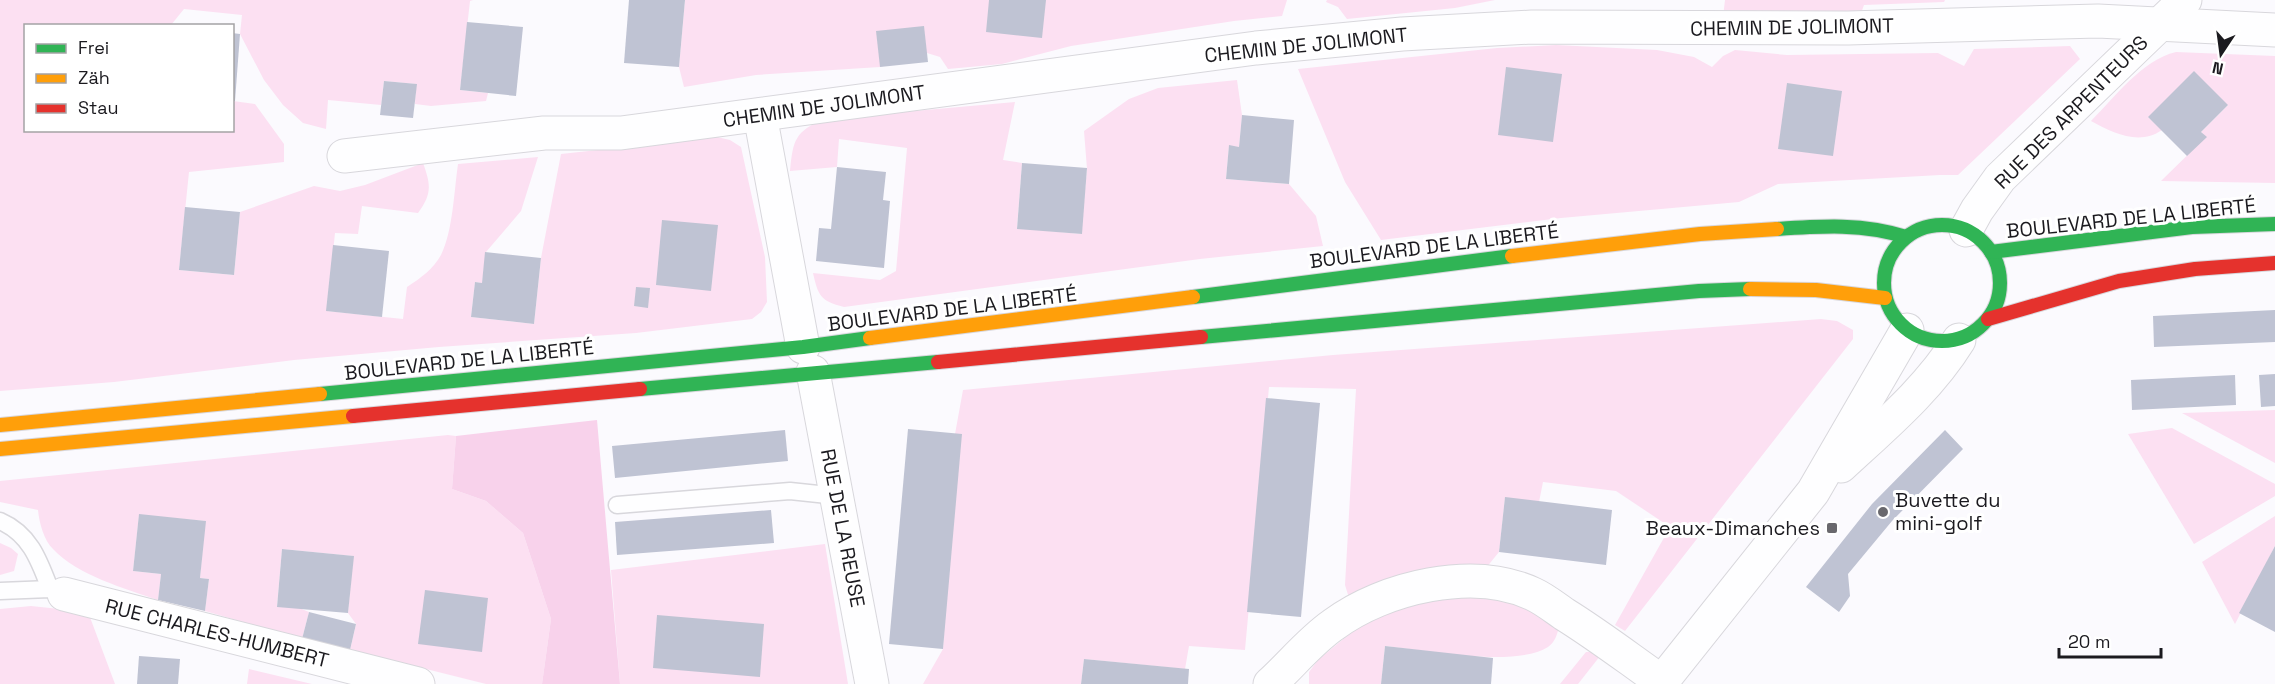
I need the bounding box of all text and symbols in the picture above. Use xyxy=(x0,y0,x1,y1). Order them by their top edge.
street label: CHEMIN DE JOLIMONT xyxy=(1690,12,1894,42)
street label: CHEMIN DE JOLIMONT xyxy=(1203,21,1409,69)
legend xyxy=(24,24,234,132)
north arrow xyxy=(2191,24,2251,84)
street label: RUE DES ARPENTEURS xyxy=(1989,30,2153,194)
text: Frei xyxy=(78,36,109,59)
text: N xyxy=(2210,57,2225,80)
text: Zäh xyxy=(78,66,110,89)
street label: CHEMIN DE JOLIMONT xyxy=(721,79,927,133)
text: Stau xyxy=(78,96,118,119)
street label: BOULEVARD DE LA LIBERTÉ xyxy=(2005,192,2257,244)
street label: BOULEVARD DE LA LIBERTÉ xyxy=(1308,218,1560,274)
street label: BOULEVARD DE LA LIBERTÉ xyxy=(826,281,1078,337)
street label: BOULEVARD DE LA LIBERTÉ xyxy=(343,334,595,386)
street label: RUE DE LA REUSE xyxy=(815,446,871,610)
place label: Buvette du mini-golf xyxy=(1895,487,2000,536)
marker: Buvette du mini-golf xyxy=(1876,505,1890,519)
place label: Beaux-Dimanches xyxy=(1646,515,1820,541)
marker: Beaux-Dimanches xyxy=(1825,521,1839,535)
street label: RUE CHARLES-HUMBERT xyxy=(103,593,332,673)
scale bar xyxy=(2059,621,2161,659)
text: 20 m xyxy=(2068,630,2111,653)

